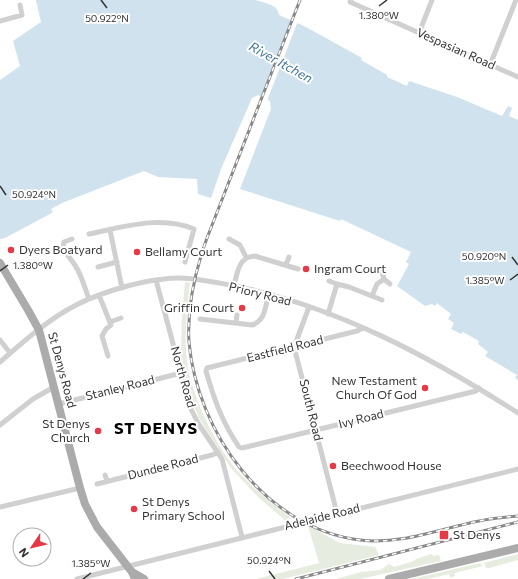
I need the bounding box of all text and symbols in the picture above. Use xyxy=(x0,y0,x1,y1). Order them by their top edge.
text: 1.380°W xyxy=(359,9,399,21)
text: 50.922°N xyxy=(85,12,129,24)
street label: Vespasian Road xyxy=(415,24,498,72)
water label: River Itchen xyxy=(246,38,316,86)
text: 50.924°N xyxy=(12,188,56,200)
place label: Dyers Boatyard xyxy=(19,242,103,256)
place label: Bellamy Court xyxy=(145,244,222,258)
marker: Dyers Boatyard xyxy=(6,245,16,255)
marker: Bellamy Court xyxy=(132,247,142,257)
text: 50.920°N xyxy=(462,250,506,262)
text: 1.380°W xyxy=(13,259,53,271)
place label: Ingram Court xyxy=(314,261,386,275)
marker: Ingram Court xyxy=(301,264,311,274)
text: 1.385°W xyxy=(465,274,505,286)
street label: Priory Road xyxy=(228,279,293,308)
place label: Griffin Court xyxy=(164,300,234,314)
marker: Griffin Court xyxy=(237,303,247,313)
street label: St Denys Road xyxy=(46,330,80,409)
street label: Eastfield Road xyxy=(245,332,324,364)
street label: North Road xyxy=(169,344,199,409)
street label: Stanley Road xyxy=(84,372,156,402)
place label: New Testament Church Of God xyxy=(332,373,417,401)
street label: South Road xyxy=(298,377,326,442)
marker: New Testament Church Of God xyxy=(420,383,430,393)
street label: Ivy Road xyxy=(337,406,385,430)
place label: St Denys Church xyxy=(42,416,90,444)
district label: ST DENYS xyxy=(114,418,198,437)
marker: St Denys Church xyxy=(93,426,103,436)
street label: Dundee Road xyxy=(126,450,200,482)
place label: Beechwood House xyxy=(341,458,442,472)
marker: Beechwood House xyxy=(328,461,338,471)
place label: St Denys Primary School xyxy=(142,494,225,522)
street label: Adelaide Road xyxy=(283,500,361,532)
marker: St Denys Primary School xyxy=(129,504,139,514)
north arrow xyxy=(12,527,52,567)
place label: St Denys xyxy=(453,527,501,541)
marker: St Denys xyxy=(438,529,450,541)
text: N xyxy=(16,546,31,560)
text: 50.924°N xyxy=(247,554,291,566)
text: 1.385°W xyxy=(71,557,111,569)

